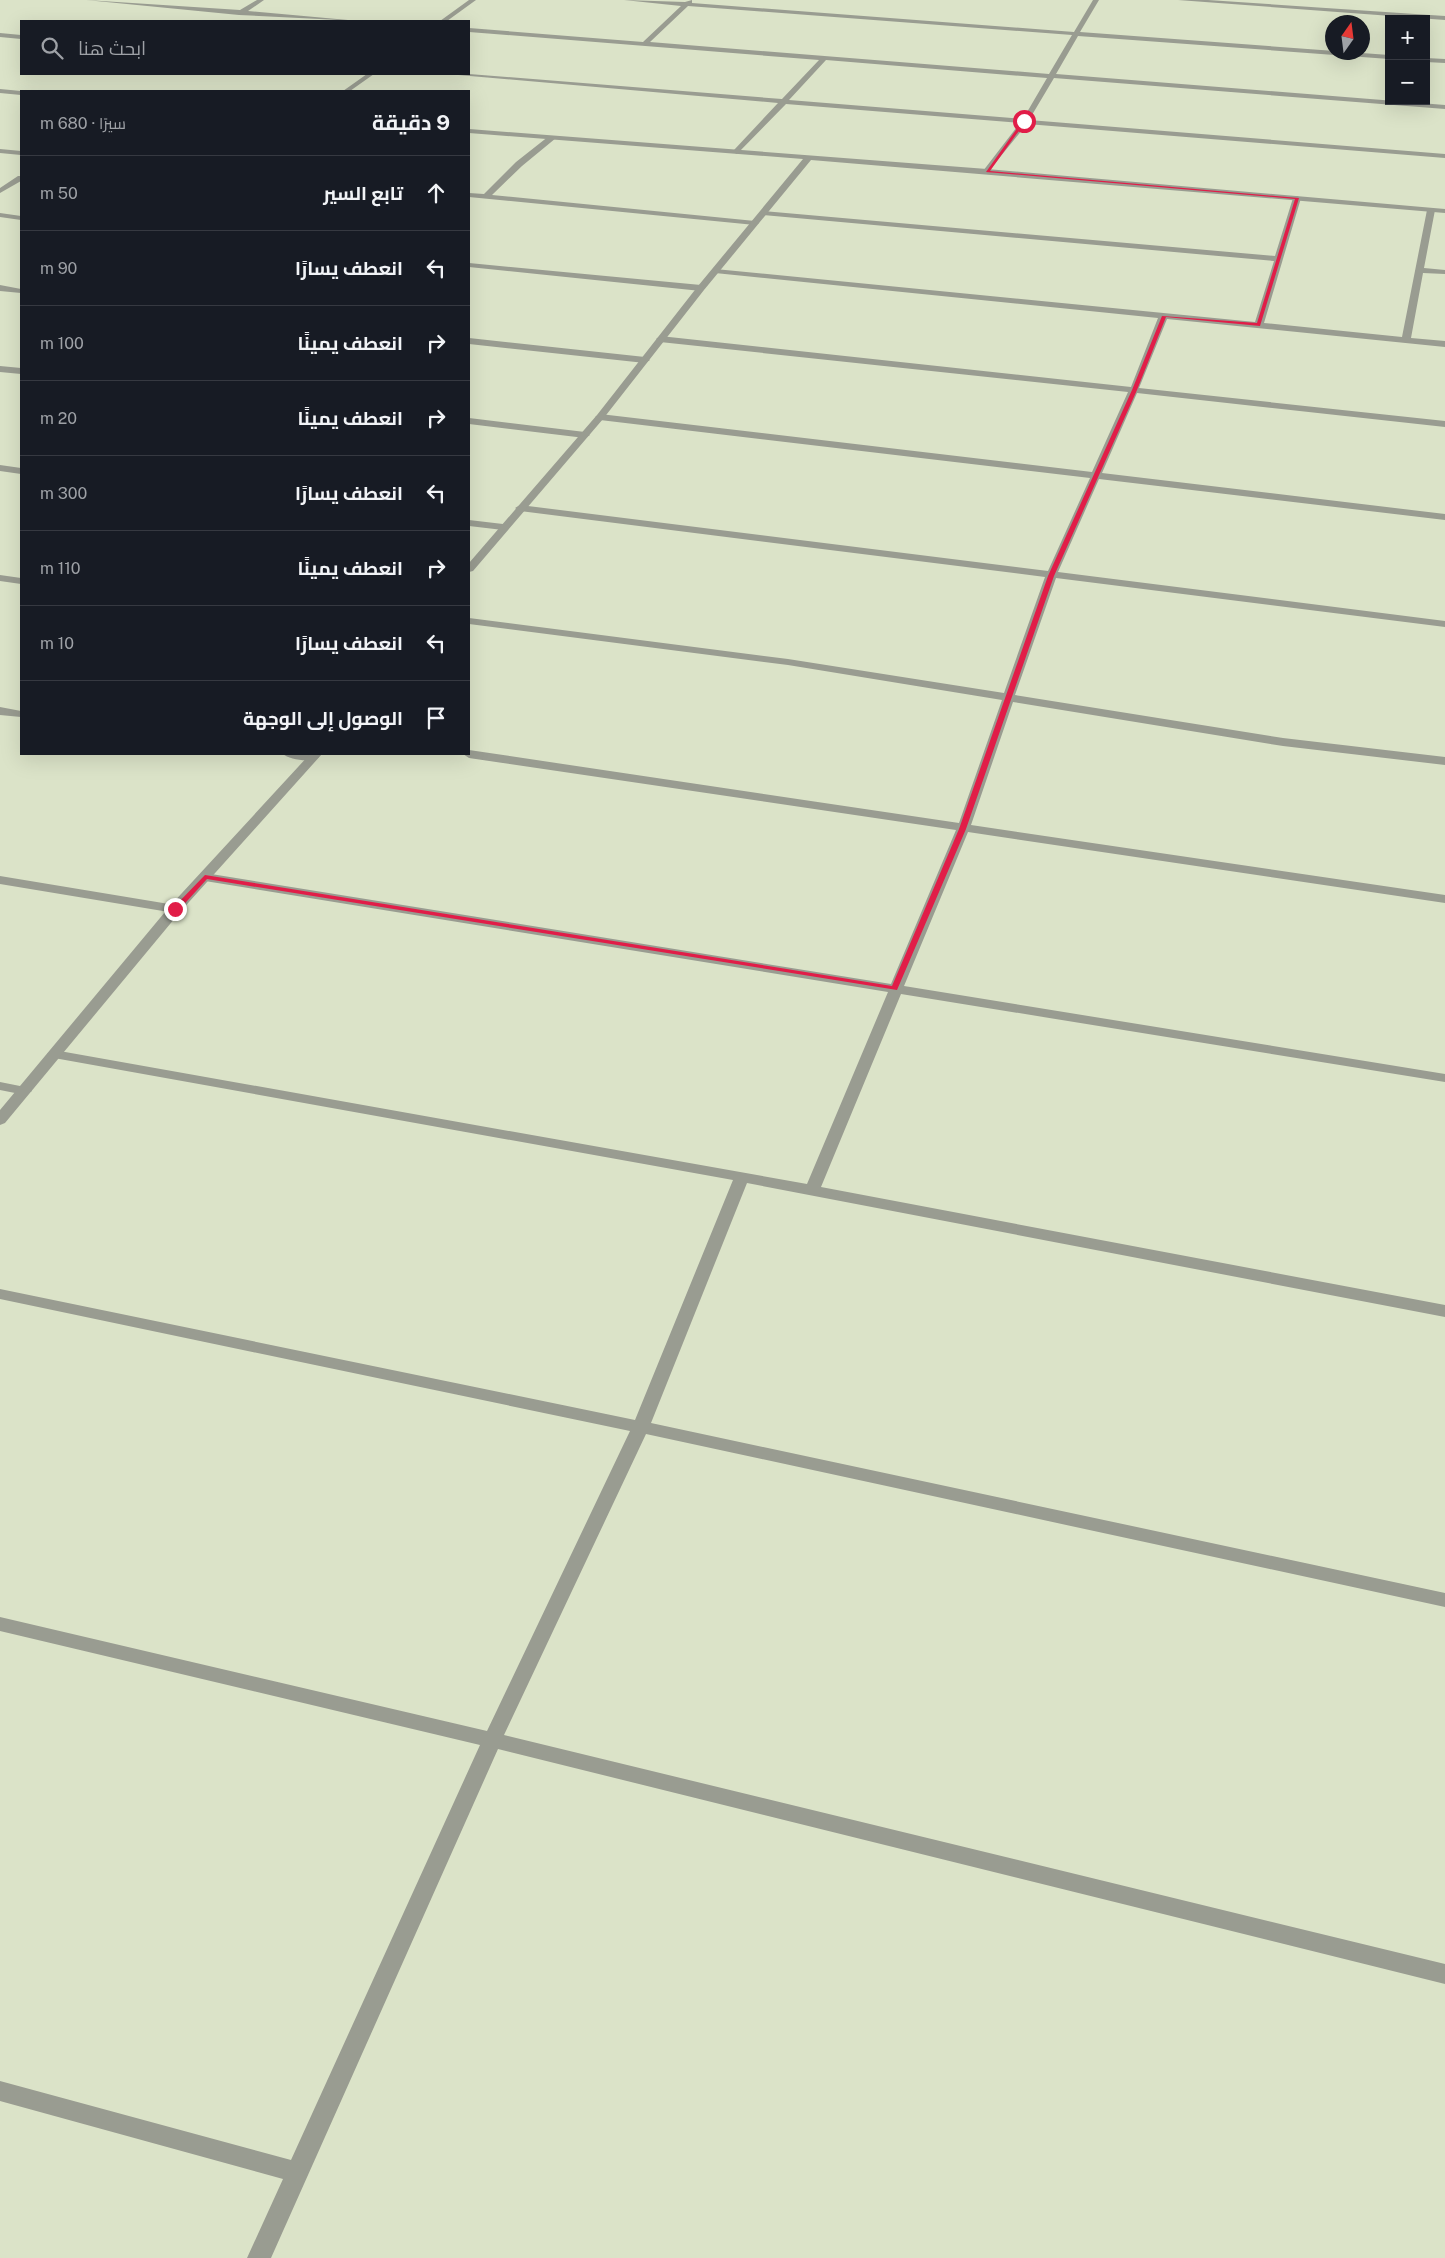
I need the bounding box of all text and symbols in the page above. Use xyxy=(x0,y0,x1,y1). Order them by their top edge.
north arrow xyxy=(1325,15,1370,60)
map controls xyxy=(1385,15,1430,105)
button: + xyxy=(1385,15,1430,60)
search box xyxy=(20,20,470,75)
icon: search xyxy=(38,34,66,62)
text: ابحث هنا xyxy=(78,37,146,59)
button: − xyxy=(1385,60,1430,105)
text: 9 دقيقة xyxy=(372,110,450,135)
route start xyxy=(1013,110,1036,133)
text: سيرًا · 680 m xyxy=(40,114,126,133)
icon: ahead xyxy=(422,179,450,207)
text: تابع السير xyxy=(323,182,403,204)
text: 50 m xyxy=(40,184,78,203)
icon: left xyxy=(422,254,450,282)
text: انعطف يسارًا xyxy=(295,257,403,279)
text: 90 m xyxy=(40,259,77,278)
icon: right xyxy=(422,329,450,357)
text: انعطف يمينًا xyxy=(297,332,403,354)
text: 100 m xyxy=(40,334,84,353)
icon: right xyxy=(422,404,450,432)
text: انعطف يمينًا xyxy=(297,407,403,429)
text: 20 m xyxy=(40,409,77,428)
icon: left xyxy=(422,479,450,507)
text: انعطف يسارًا xyxy=(295,482,403,504)
text: 300 m xyxy=(40,484,87,503)
icon: right xyxy=(422,554,450,582)
text: انعطف يمينًا xyxy=(297,557,403,579)
text: 110 m xyxy=(40,559,81,578)
icon: left xyxy=(422,629,450,657)
text: انعطف يسارًا xyxy=(295,632,403,654)
text: 10 m xyxy=(40,634,74,653)
icon: arrive xyxy=(422,704,450,732)
text: الوصول إلى الوجهة xyxy=(243,707,403,729)
route end xyxy=(164,898,187,921)

